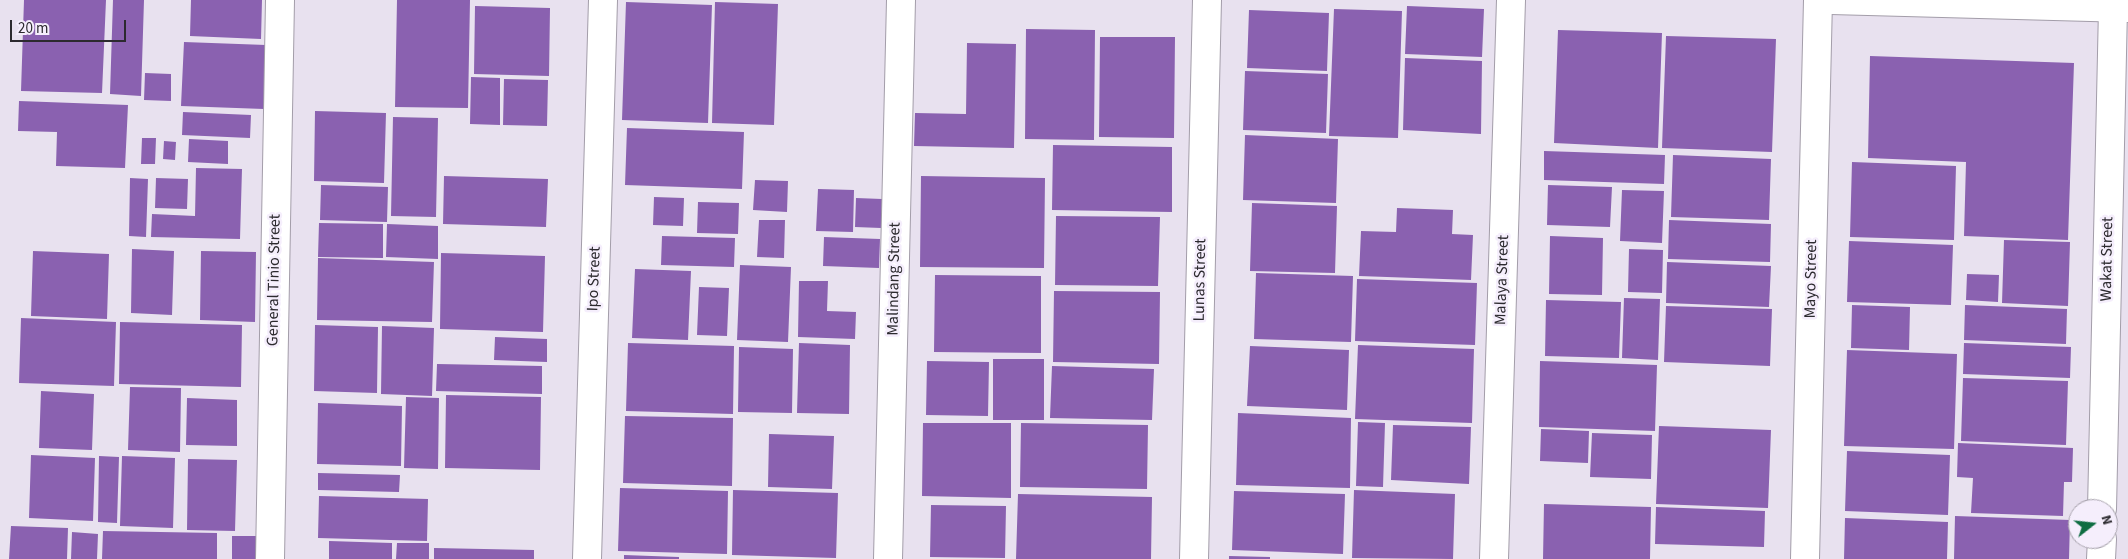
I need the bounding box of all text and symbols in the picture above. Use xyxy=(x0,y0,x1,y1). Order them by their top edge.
scale bar xyxy=(12,10,129,42)
text: 20 m xyxy=(18,18,48,39)
street label: General Tinio Street xyxy=(264,214,286,346)
street label: Wakat Street xyxy=(2098,217,2118,301)
street label: Malindang Street xyxy=(884,222,906,336)
street label: Malaya Street xyxy=(1492,235,1514,325)
street label: Lunas Street xyxy=(1191,238,1211,322)
street label: Mayo Street xyxy=(1802,239,1822,319)
street label: Ipo Street xyxy=(584,246,606,312)
north arrow xyxy=(2068,499,2118,549)
text: N xyxy=(2096,513,2117,527)

